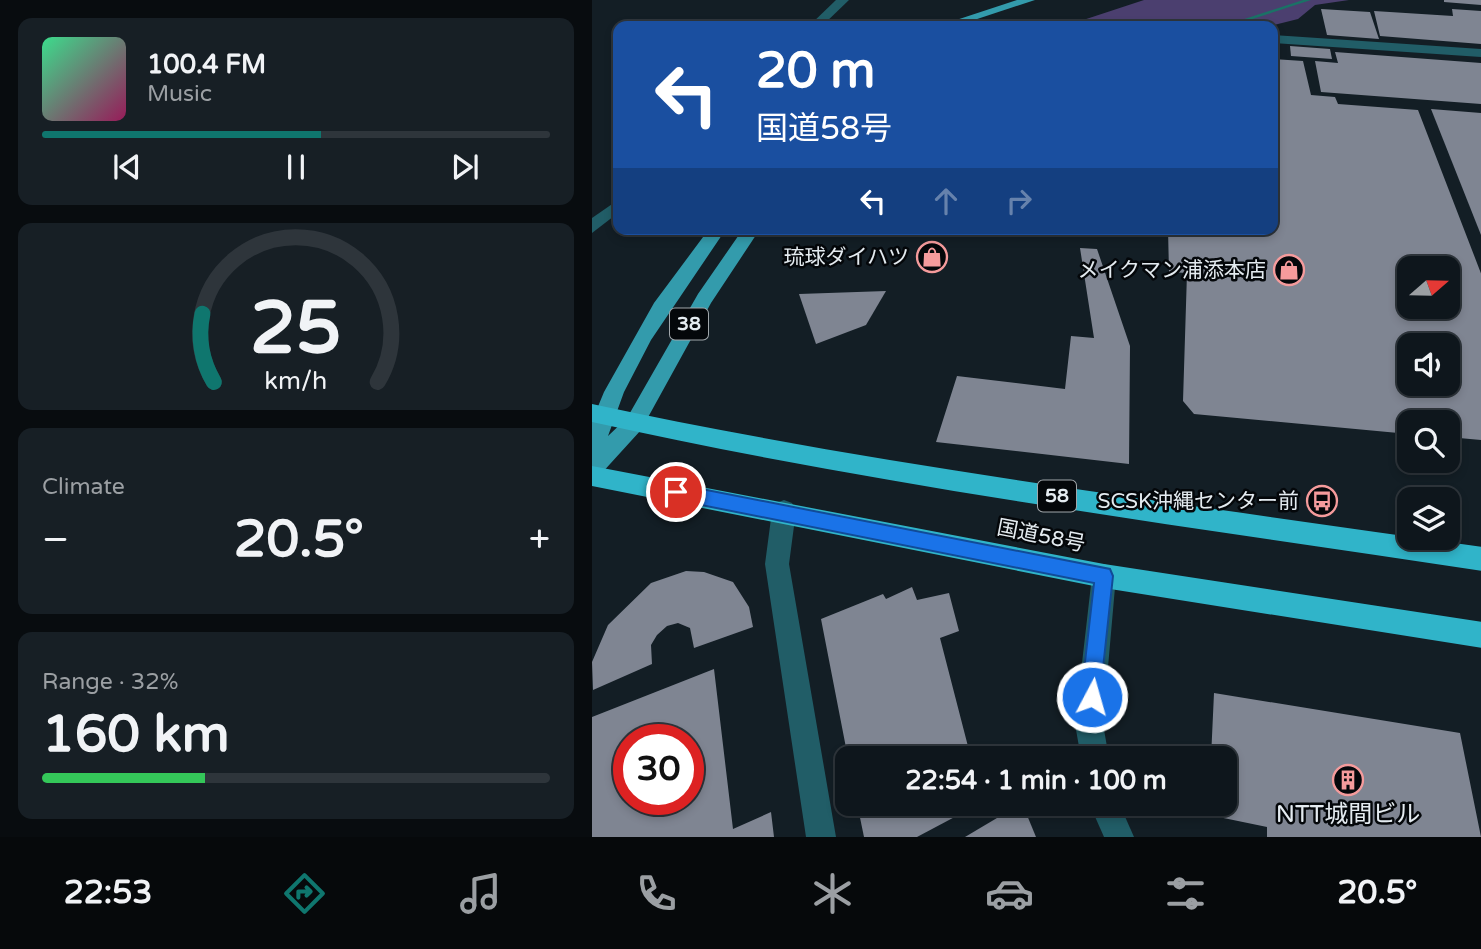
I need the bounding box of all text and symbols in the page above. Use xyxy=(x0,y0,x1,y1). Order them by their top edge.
text: 20 m xyxy=(756,42,875,101)
text: 100.4 FM xyxy=(147,49,266,80)
icon: left xyxy=(641,49,732,140)
text: Music xyxy=(147,80,212,108)
text: 国道58号 xyxy=(756,110,892,148)
icon: previous xyxy=(108,148,146,186)
icon: pause xyxy=(277,148,315,186)
icon: next xyxy=(446,148,484,186)
icon: left xyxy=(854,182,892,220)
icon: ahead xyxy=(927,182,965,220)
icon: right xyxy=(1000,182,1038,220)
shop icon: 琉球ダイハツ xyxy=(915,240,949,274)
place label: 琉球ダイハツ xyxy=(783,245,909,270)
shop icon: メイクマン浦添本店 xyxy=(1272,253,1306,287)
north arrow xyxy=(1397,256,1460,318)
map controls xyxy=(1397,256,1460,550)
place label: メイクマン浦添本店 xyxy=(1077,258,1266,283)
text: 25 xyxy=(250,286,342,374)
road number: 38 xyxy=(670,308,708,340)
button: sound xyxy=(1397,333,1460,396)
text: km/h xyxy=(265,366,327,396)
button: search xyxy=(1397,410,1460,473)
pin xyxy=(646,462,706,522)
text: Climate xyxy=(42,473,125,501)
icon: arrive xyxy=(657,473,695,511)
road number: 58 xyxy=(1038,481,1076,512)
bus stop icon: SCSK沖縄センター前 xyxy=(1305,484,1339,518)
button: layers xyxy=(1397,487,1460,550)
place label: SCSK沖縄センター前 xyxy=(1097,489,1299,514)
text: 20.5° xyxy=(234,508,364,571)
street label: 国道58号 xyxy=(995,515,1087,557)
text: − xyxy=(42,517,69,563)
text: + xyxy=(529,517,550,563)
position arrow xyxy=(1055,660,1129,734)
text: Range · 32% xyxy=(42,668,178,696)
text: 160 km xyxy=(42,703,230,766)
speed limit sign: 30 xyxy=(613,724,704,815)
building icon: NTT城間ビル xyxy=(1331,763,1365,797)
text: 22:54 · 1 min · 100 m xyxy=(905,765,1167,796)
place label: NTT城間ビル xyxy=(1276,800,1420,829)
icon: directions xyxy=(280,869,329,918)
icon: music xyxy=(456,869,505,918)
icon: phone xyxy=(632,869,681,918)
icon: climate xyxy=(808,869,857,918)
icon: car xyxy=(985,869,1034,918)
icon: filters xyxy=(1161,869,1210,918)
text: 22:53 xyxy=(64,874,152,912)
text: 20.5° xyxy=(1337,874,1417,912)

